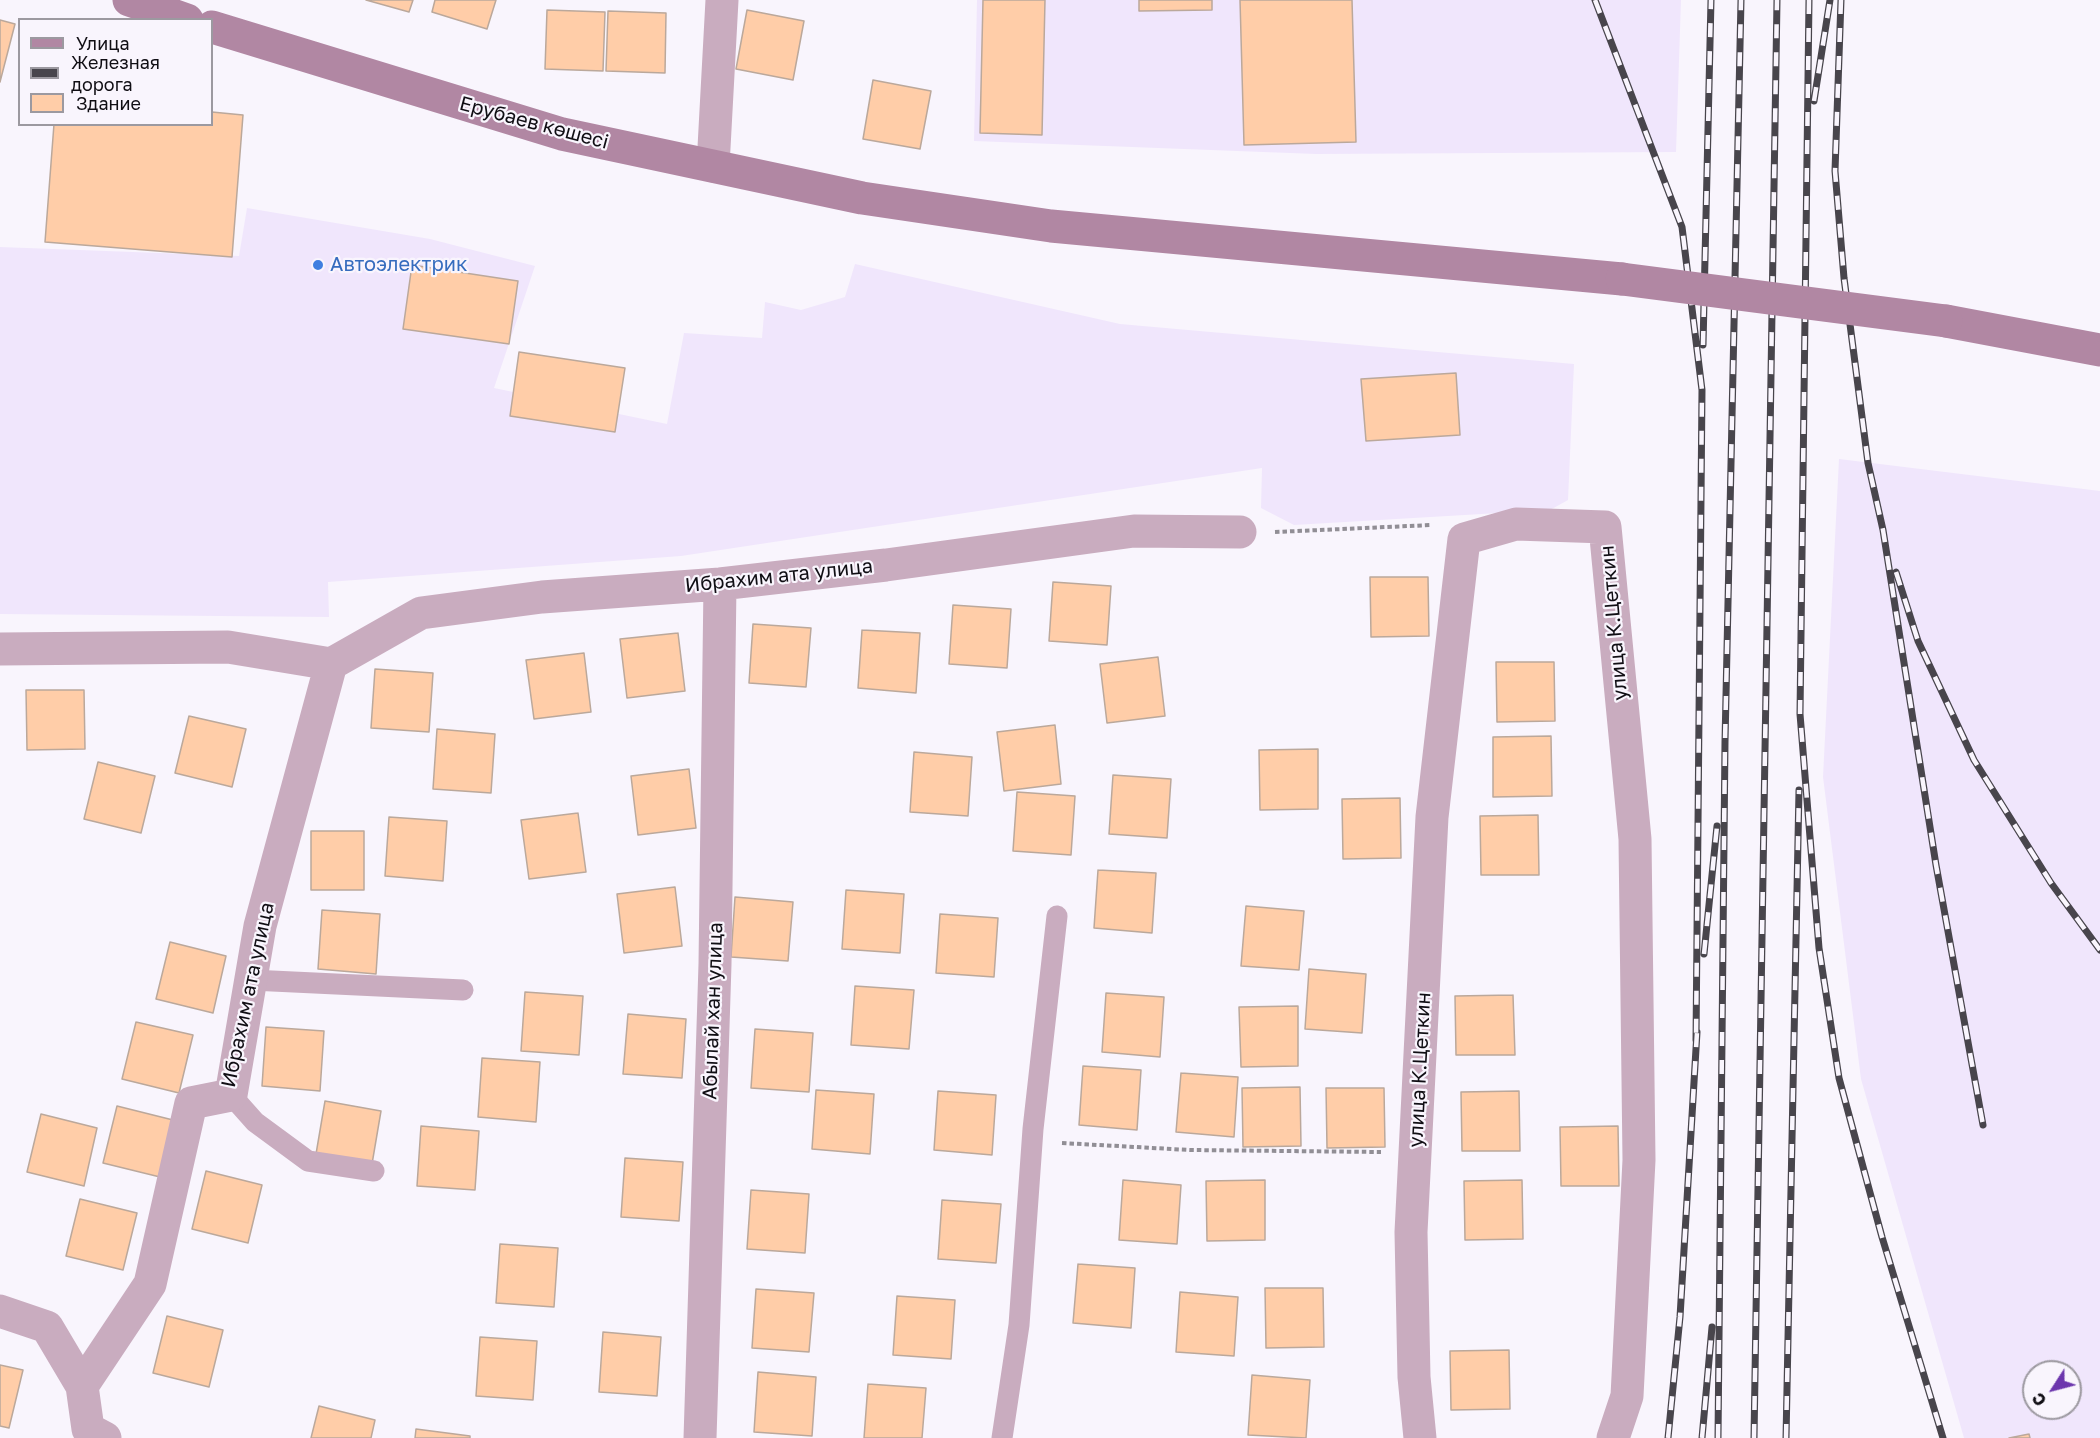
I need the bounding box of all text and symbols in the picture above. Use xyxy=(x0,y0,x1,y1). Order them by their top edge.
legend xyxy=(18,18,213,126)
text: Улица xyxy=(76,32,130,54)
text: Железная дорога xyxy=(71,51,160,95)
text: Здание xyxy=(76,92,141,114)
street label: Ерубаев көшесі xyxy=(457,92,611,154)
place label: Автоэлектрик xyxy=(330,253,467,277)
marker: Автоэлектрик xyxy=(311,258,325,272)
street label: улица К.Цеткин xyxy=(1595,544,1633,702)
street label: Ибрахим ата улица xyxy=(684,554,874,598)
street label: Ибрахим ата улица xyxy=(217,900,279,1090)
street label: Абылай хан улица xyxy=(698,922,728,1100)
street label: улица К.Цеткин xyxy=(1404,992,1436,1148)
north arrow xyxy=(2022,1360,2082,1420)
text: С xyxy=(2028,1389,2050,1410)

